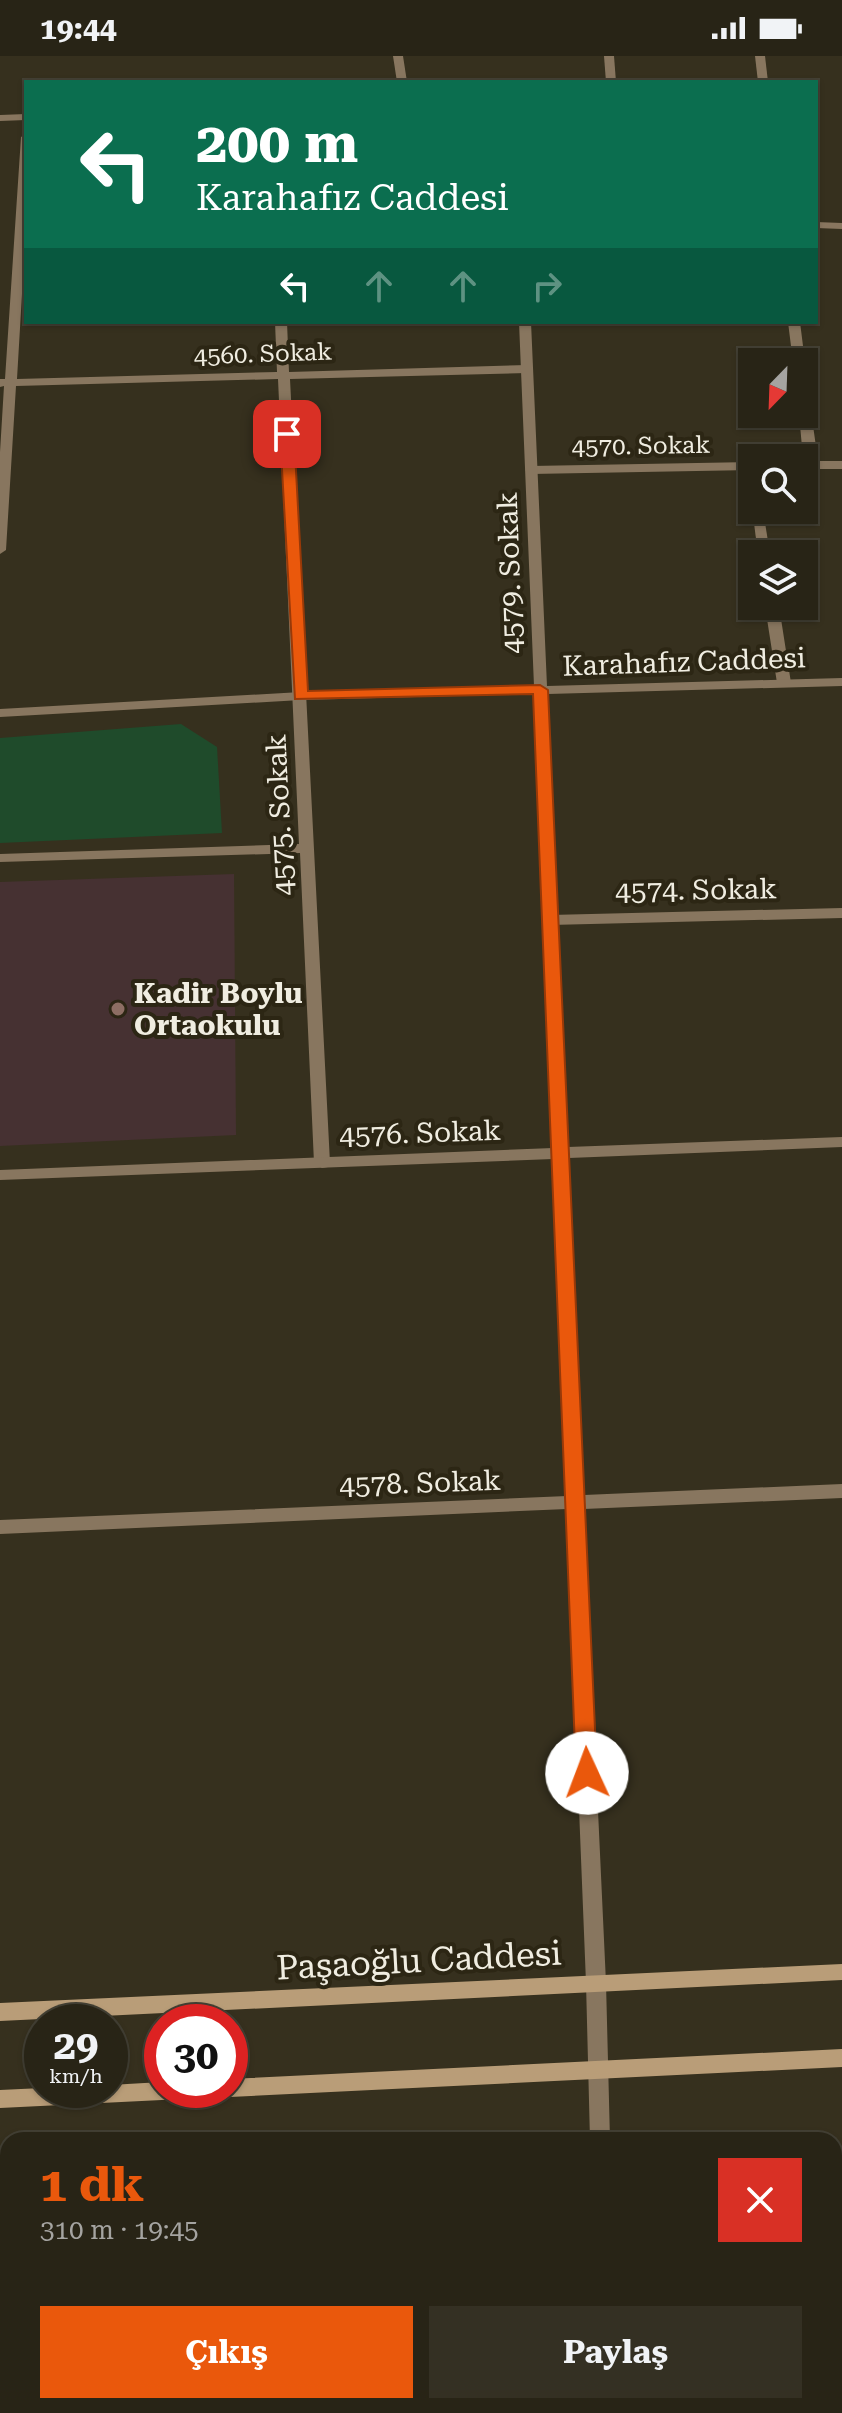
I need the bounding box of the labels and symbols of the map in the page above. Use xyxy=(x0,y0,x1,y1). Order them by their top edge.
street label: 4560. Sokak xyxy=(193,338,333,370)
north arrow xyxy=(738,348,818,428)
pin xyxy=(253,400,321,468)
street label: 4570. Sokak xyxy=(571,431,711,461)
street label: 4579. Sokak xyxy=(491,491,529,654)
street label: Karahafız Caddesi xyxy=(562,641,806,683)
street label: 4575. Sokak xyxy=(259,733,301,897)
street label: 4574. Sokak xyxy=(615,872,777,908)
place label: Kadir Boylu Ortaokulu xyxy=(134,977,302,1042)
marker: Kadir Boylu Ortaokulu xyxy=(109,1000,127,1018)
street label: 4576. Sokak xyxy=(339,1114,502,1152)
street label: 4578. Sokak xyxy=(339,1464,502,1502)
position arrow xyxy=(545,1731,629,1815)
street label: Paşaoğlu Caddesi xyxy=(275,1933,563,1987)
speed limit sign: 30 xyxy=(144,2004,248,2108)

